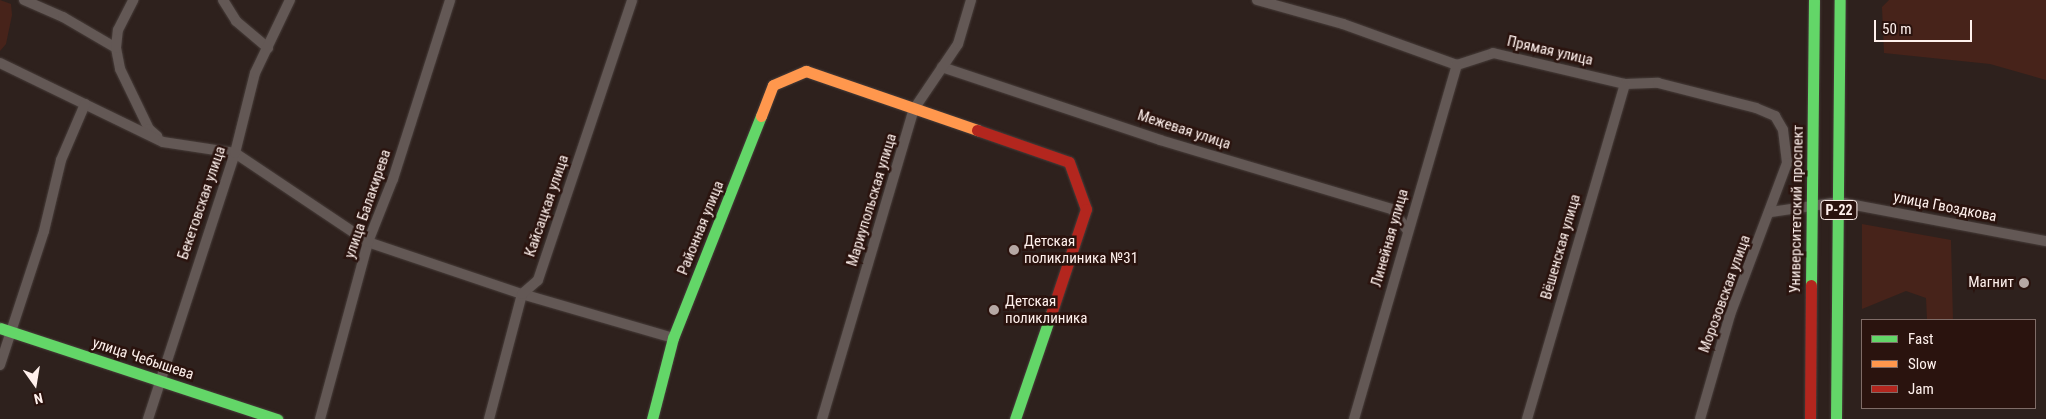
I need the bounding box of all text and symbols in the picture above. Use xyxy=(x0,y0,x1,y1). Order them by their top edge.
scale bar xyxy=(1876,10,1974,42)
text: 50 m xyxy=(1882,20,1912,38)
street label: Прямая улица xyxy=(1505,32,1595,70)
street label: Межевая улица xyxy=(1135,106,1233,154)
street label: Университетский проспект xyxy=(1787,125,1807,293)
street label: Мариупольская улица xyxy=(843,131,901,269)
street label: Бекетовская улица xyxy=(174,144,230,262)
street label: улица Балакирева xyxy=(341,147,395,261)
street label: Кайсацкая улица xyxy=(521,153,573,259)
street label: Районная улица xyxy=(674,178,728,278)
street label: Линейная улица xyxy=(1367,187,1413,289)
street label: улица Гвоздкова xyxy=(1892,188,1998,226)
street label: Вёшенская улица xyxy=(1537,192,1585,302)
road number: Р-22 xyxy=(1820,198,1858,222)
place label: Детская поликлиника №31 xyxy=(1024,232,1138,267)
street label: Морозовская улица xyxy=(1695,233,1755,355)
marker: Детская поликлиника №31 xyxy=(1008,244,1020,256)
place label: Магнит xyxy=(1968,274,2014,292)
marker: Магнит xyxy=(2018,277,2030,289)
place label: Детская поликлиника xyxy=(1005,292,1088,327)
marker: Детская поликлиника xyxy=(987,303,1001,317)
legend xyxy=(1861,319,2036,409)
text: Fast xyxy=(1908,330,1933,348)
street label: улица Чебышева xyxy=(90,334,196,384)
text: Slow xyxy=(1908,355,1937,373)
north arrow xyxy=(10,359,60,409)
text: Jam xyxy=(1908,380,1934,398)
text: N xyxy=(32,390,44,407)

